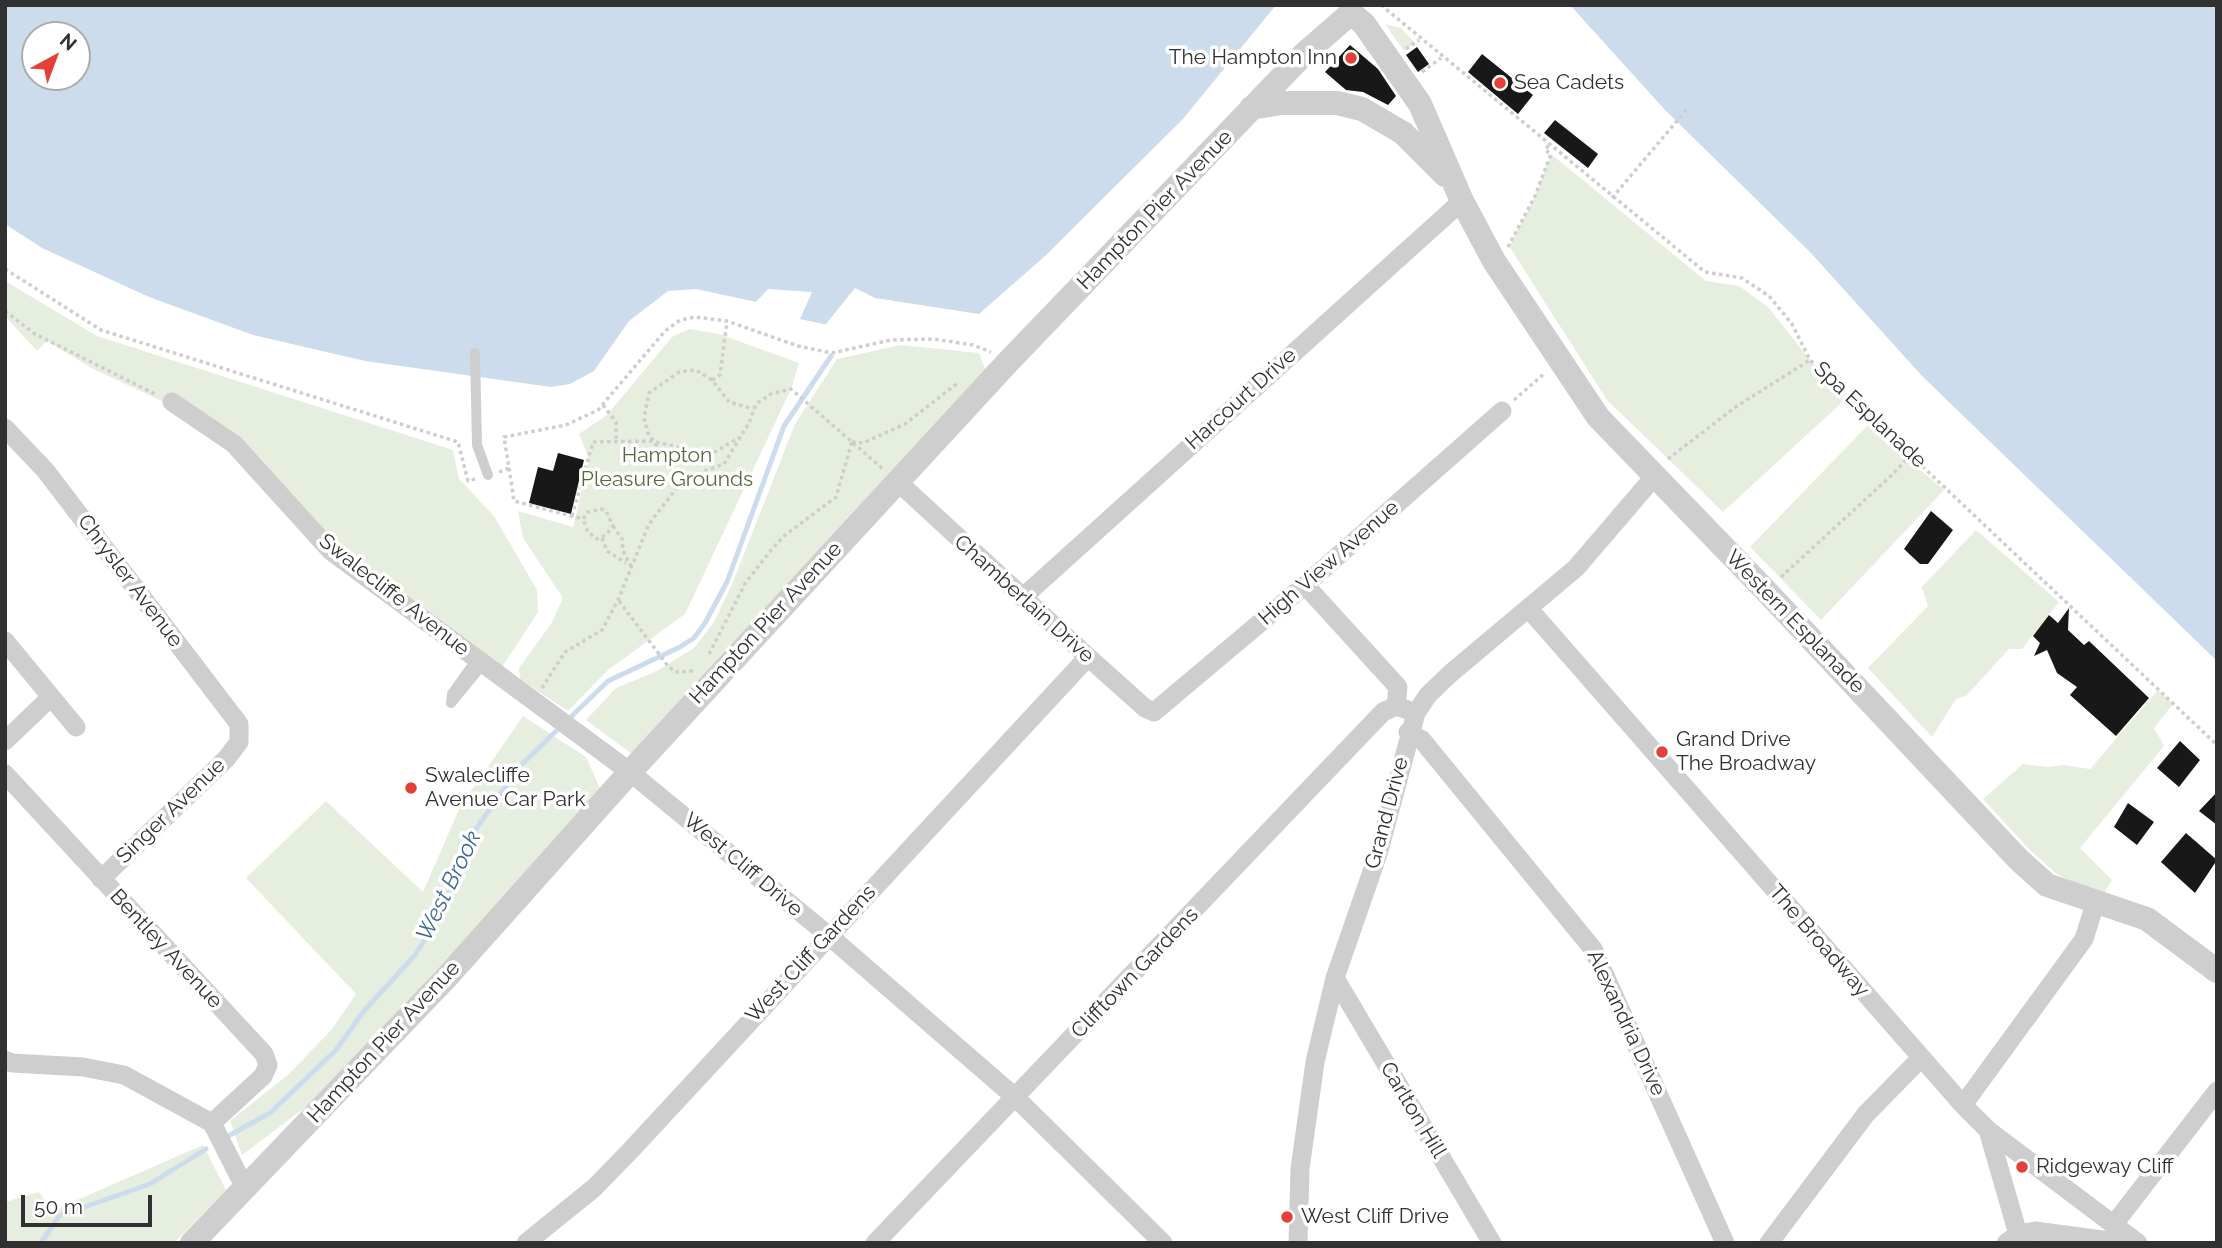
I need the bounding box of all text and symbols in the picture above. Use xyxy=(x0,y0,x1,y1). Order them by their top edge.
north arrow xyxy=(21,21,91,91)
text: N xyxy=(56,29,81,55)
place label: The Hampton Inn xyxy=(1169,45,1337,71)
marker: The Hampton Inn xyxy=(1343,50,1359,66)
place label: Sea Cadets xyxy=(1514,70,1624,96)
marker: Sea Cadets xyxy=(1492,75,1508,91)
street label: Hampton Pier Avenue xyxy=(1072,125,1238,295)
street label: Harcourt Drive xyxy=(1181,343,1301,455)
street label: Spa Esplanade xyxy=(1809,356,1931,474)
park label: Hampton Pleasure Grounds xyxy=(581,443,753,493)
street label: High View Avenue xyxy=(1254,495,1404,631)
street label: Chrysler Avenue xyxy=(72,510,188,652)
street label: Swalecliffe Avenue xyxy=(314,529,474,661)
street label: Chamberlain Drive xyxy=(949,530,1099,668)
street label: Hampton Pier Avenue xyxy=(684,537,848,709)
street label: Western Esplanade xyxy=(1720,545,1870,699)
place label: Grand Drive The Broadway xyxy=(1676,727,1816,777)
marker: Grand Drive The Broadway xyxy=(1654,744,1670,760)
street label: Singer Avenue xyxy=(111,753,231,869)
street label: Grand Drive xyxy=(1360,754,1414,872)
place label: Swalecliffe Avenue Car Park xyxy=(425,763,586,813)
marker: Swalecliffe Avenue Car Park xyxy=(403,780,419,796)
street label: West Cliff Drive xyxy=(678,808,808,922)
water label: West Brook xyxy=(411,827,487,945)
street label: West Cliff Gardens xyxy=(741,880,881,1028)
street label: The Broadway xyxy=(1764,880,1874,1002)
street label: Bentley Avenue xyxy=(104,884,228,1014)
street label: Clifftown Gardens xyxy=(1066,902,1204,1044)
street label: Alexandria Drive xyxy=(1581,946,1671,1100)
street label: Hampton Pier Avenue xyxy=(302,956,466,1128)
street label: Carlton Hill xyxy=(1375,1057,1451,1163)
place label: Ridgeway Cliff xyxy=(2036,1154,2174,1180)
marker: Ridgeway Cliff xyxy=(2014,1159,2030,1175)
scale bar xyxy=(24,1182,156,1226)
text: 50 m xyxy=(34,1194,83,1219)
place label: West Cliff Drive xyxy=(1301,1204,1449,1230)
marker: West Cliff Drive xyxy=(1279,1209,1295,1225)

